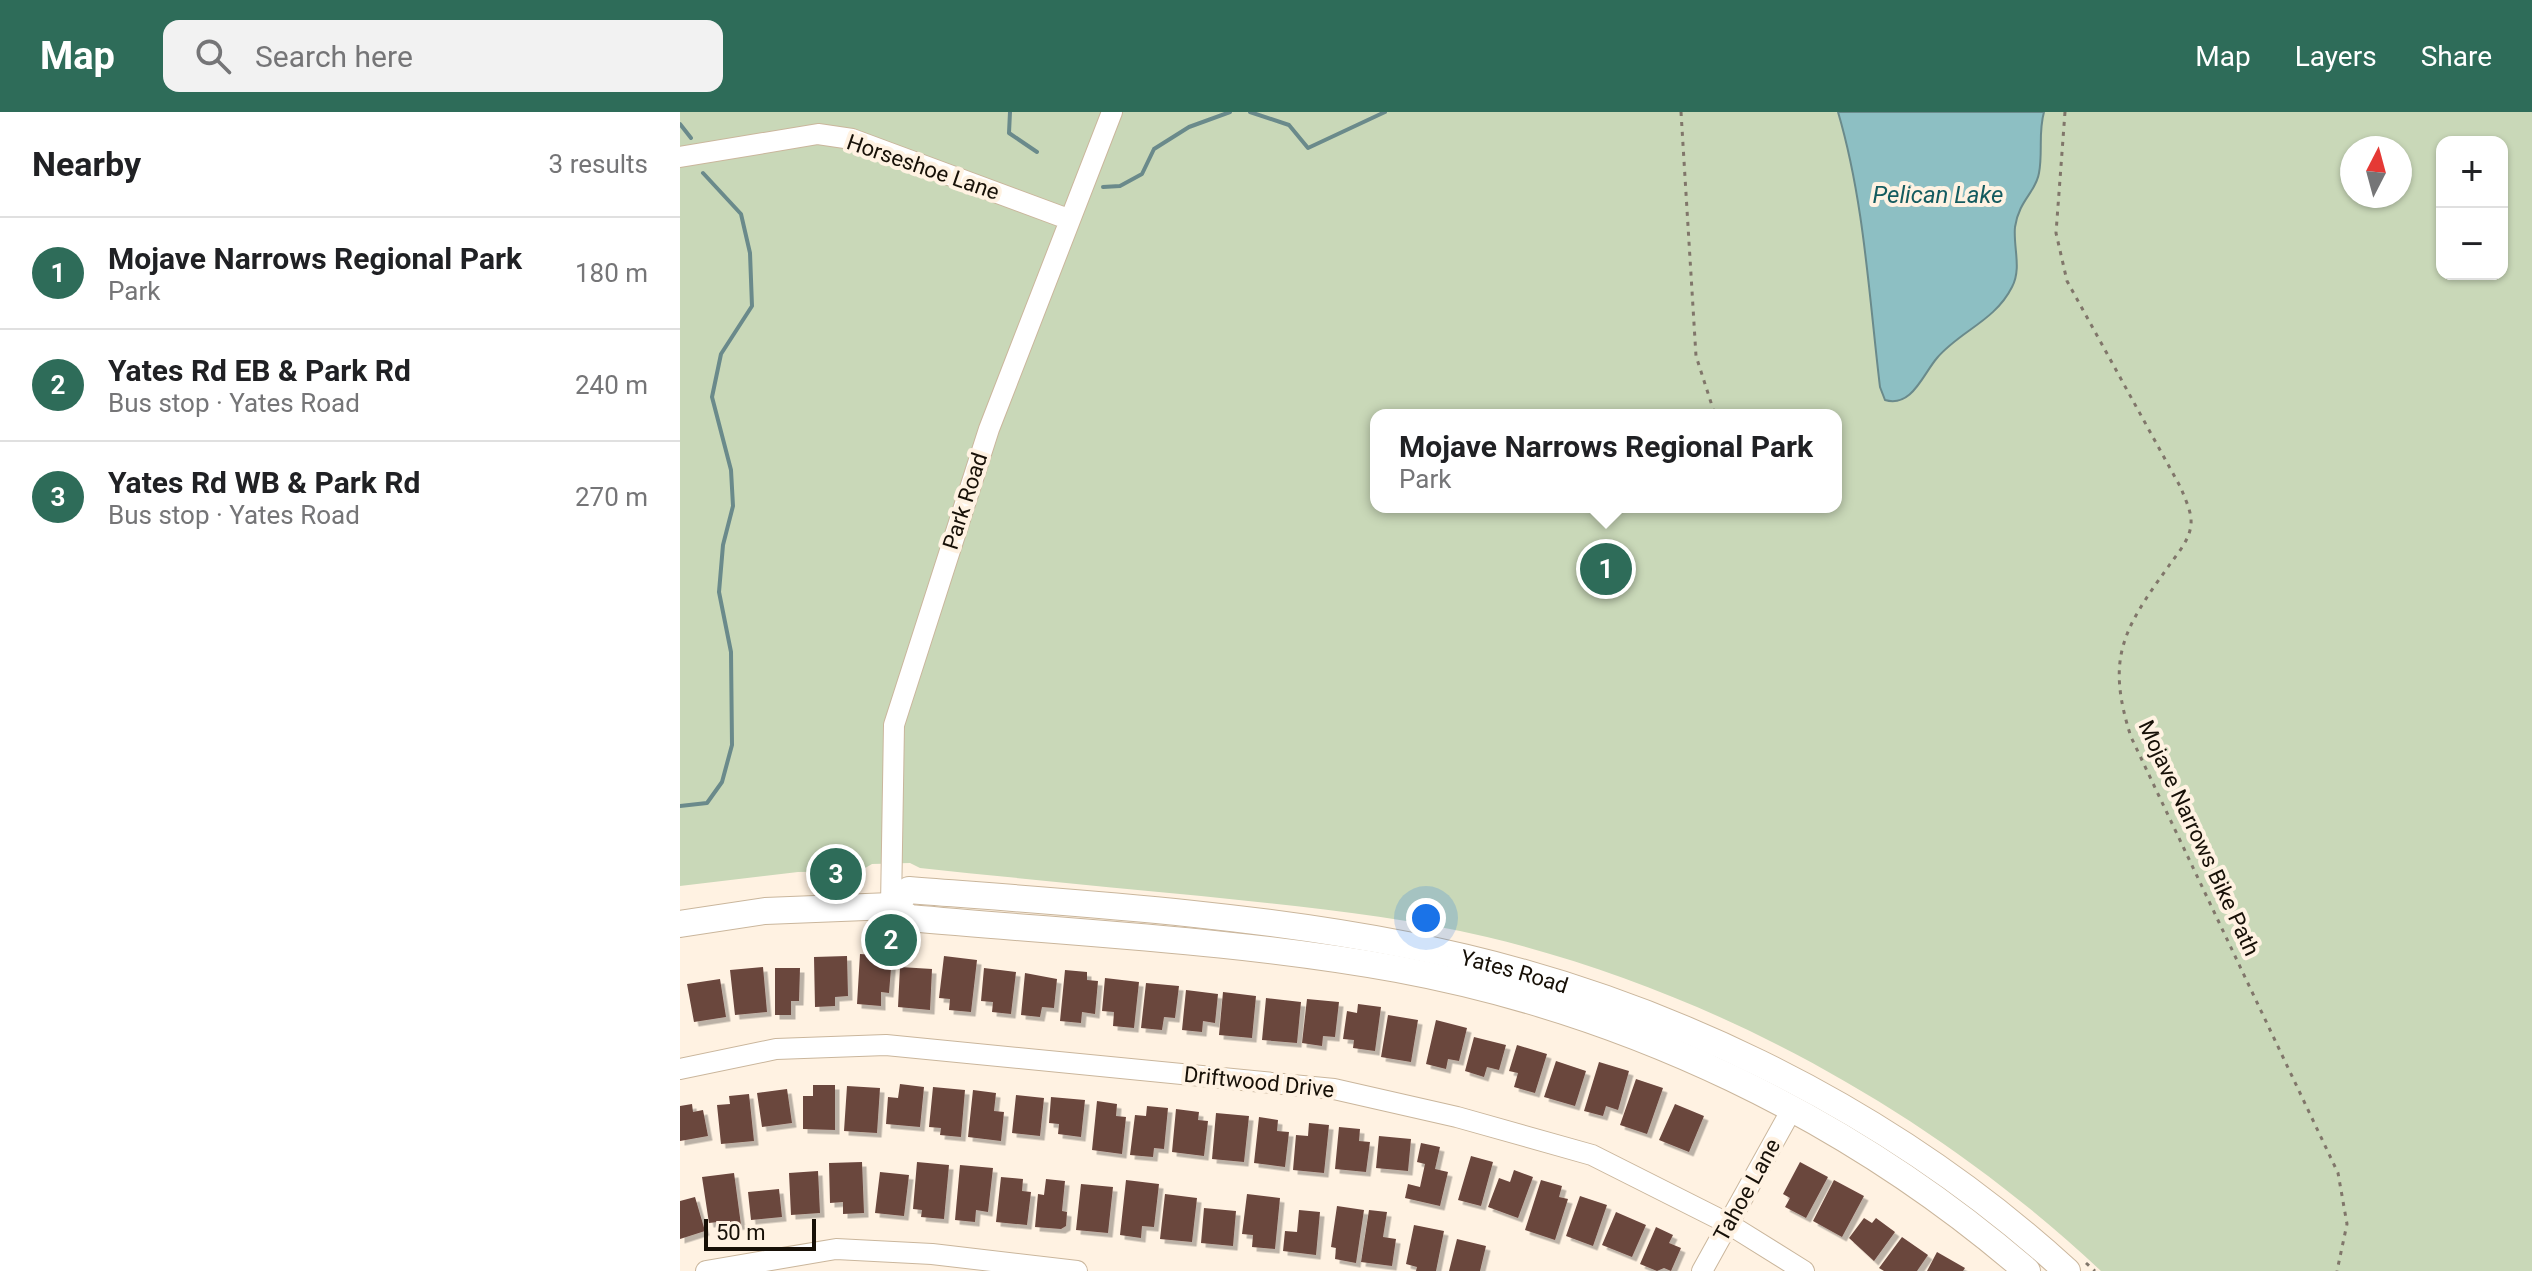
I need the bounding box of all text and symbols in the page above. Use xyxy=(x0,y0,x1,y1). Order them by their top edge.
search box xyxy=(163,20,723,92)
text: Map xyxy=(40,34,115,78)
icon: search xyxy=(191,34,235,78)
text: Search here xyxy=(255,39,413,74)
text: Map xyxy=(2195,40,2251,73)
text: Layers xyxy=(2295,40,2377,73)
text: Share xyxy=(2421,40,2492,73)
street label: Horseshoe Lane xyxy=(844,129,1002,205)
north arrow xyxy=(2340,136,2412,208)
map controls xyxy=(2436,136,2508,280)
button: + xyxy=(2436,136,2508,208)
text: Nearby xyxy=(32,144,141,184)
text: 3 results xyxy=(549,149,648,179)
water label: Pelican Lake xyxy=(1873,181,2003,209)
button: − xyxy=(2436,208,2508,280)
text: Mojave Narrows Regional Park xyxy=(108,241,522,276)
text: 1 xyxy=(51,258,65,288)
text: 180 m xyxy=(575,258,648,288)
text: Park xyxy=(108,276,160,306)
text: Yates Rd EB & Park Rd xyxy=(108,353,411,388)
text: 2 xyxy=(51,370,65,400)
text: 240 m xyxy=(575,370,648,400)
text: Bus stop · Yates Road xyxy=(108,388,360,418)
popup xyxy=(1370,409,1842,513)
text: Mojave Narrows Regional Park xyxy=(1399,429,1813,464)
street label: Park Road xyxy=(938,449,992,553)
text: Park xyxy=(1399,464,1451,494)
text: Yates Rd WB & Park Rd xyxy=(108,465,420,500)
text: 3 xyxy=(51,482,65,512)
text: 270 m xyxy=(575,482,648,512)
text: Bus stop · Yates Road xyxy=(108,500,360,530)
pin: 1 xyxy=(1580,539,1632,599)
street label: Mojave Narrows Bike Path xyxy=(2133,716,2265,960)
pin: 3 xyxy=(810,844,862,904)
your location xyxy=(1406,898,1446,938)
pin: 2 xyxy=(865,910,917,970)
street label: Yates Road xyxy=(1458,944,1571,998)
street label: Driftwood Drive xyxy=(1183,1062,1335,1102)
street label: Tahoe Lane xyxy=(1709,1134,1785,1246)
scale bar xyxy=(704,1215,816,1251)
text: 50 m xyxy=(716,1220,765,1245)

